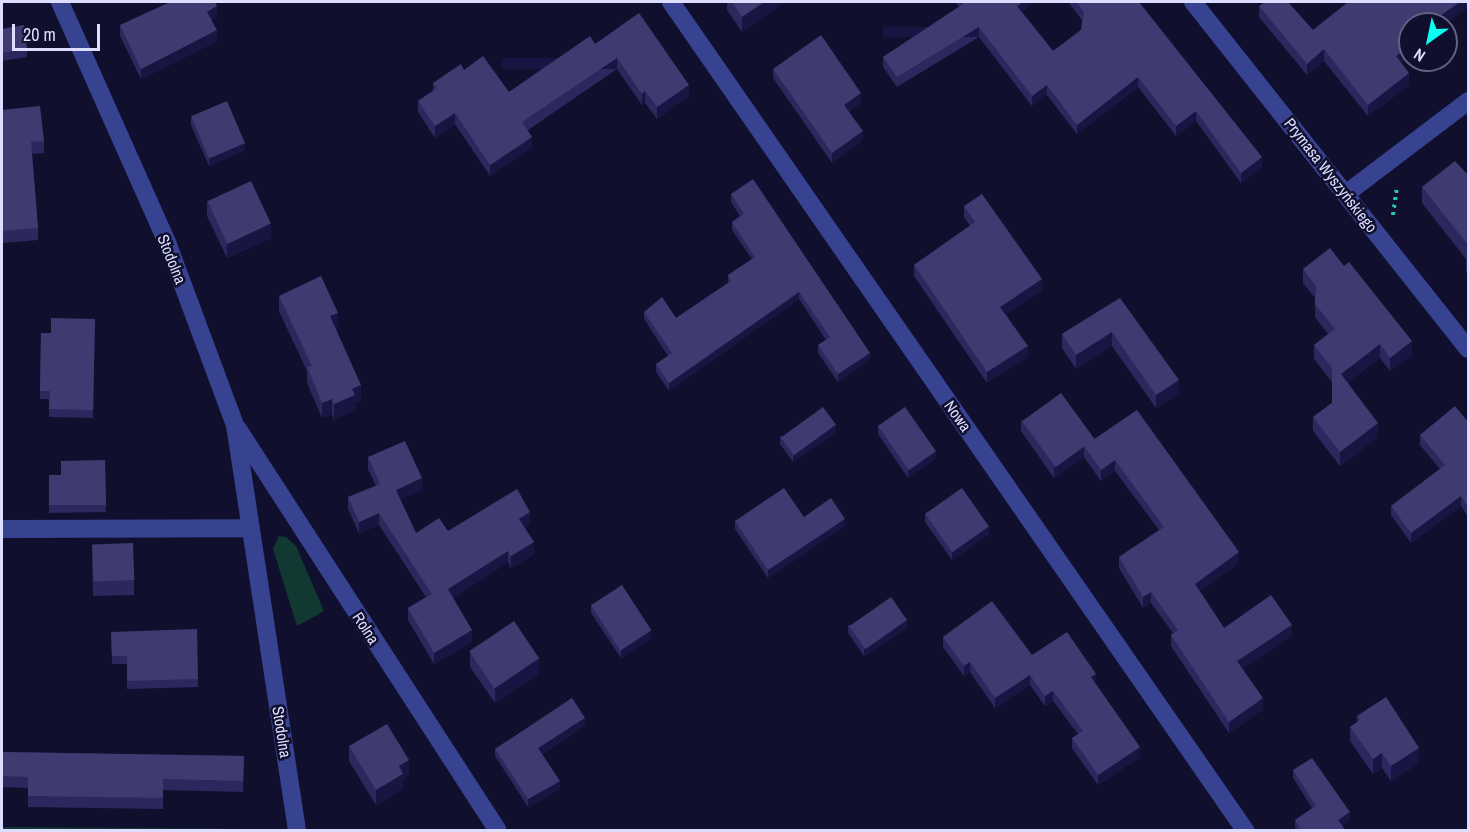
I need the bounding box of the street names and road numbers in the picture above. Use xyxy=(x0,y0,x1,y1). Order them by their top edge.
street label: Prymasa Wyszyńskiego xyxy=(1280,114,1382,236)
street label: Stodolna xyxy=(153,231,191,287)
street label: Nowa xyxy=(941,397,975,435)
street label: Rolna xyxy=(349,608,383,648)
street label: Stodolna xyxy=(268,705,296,759)

